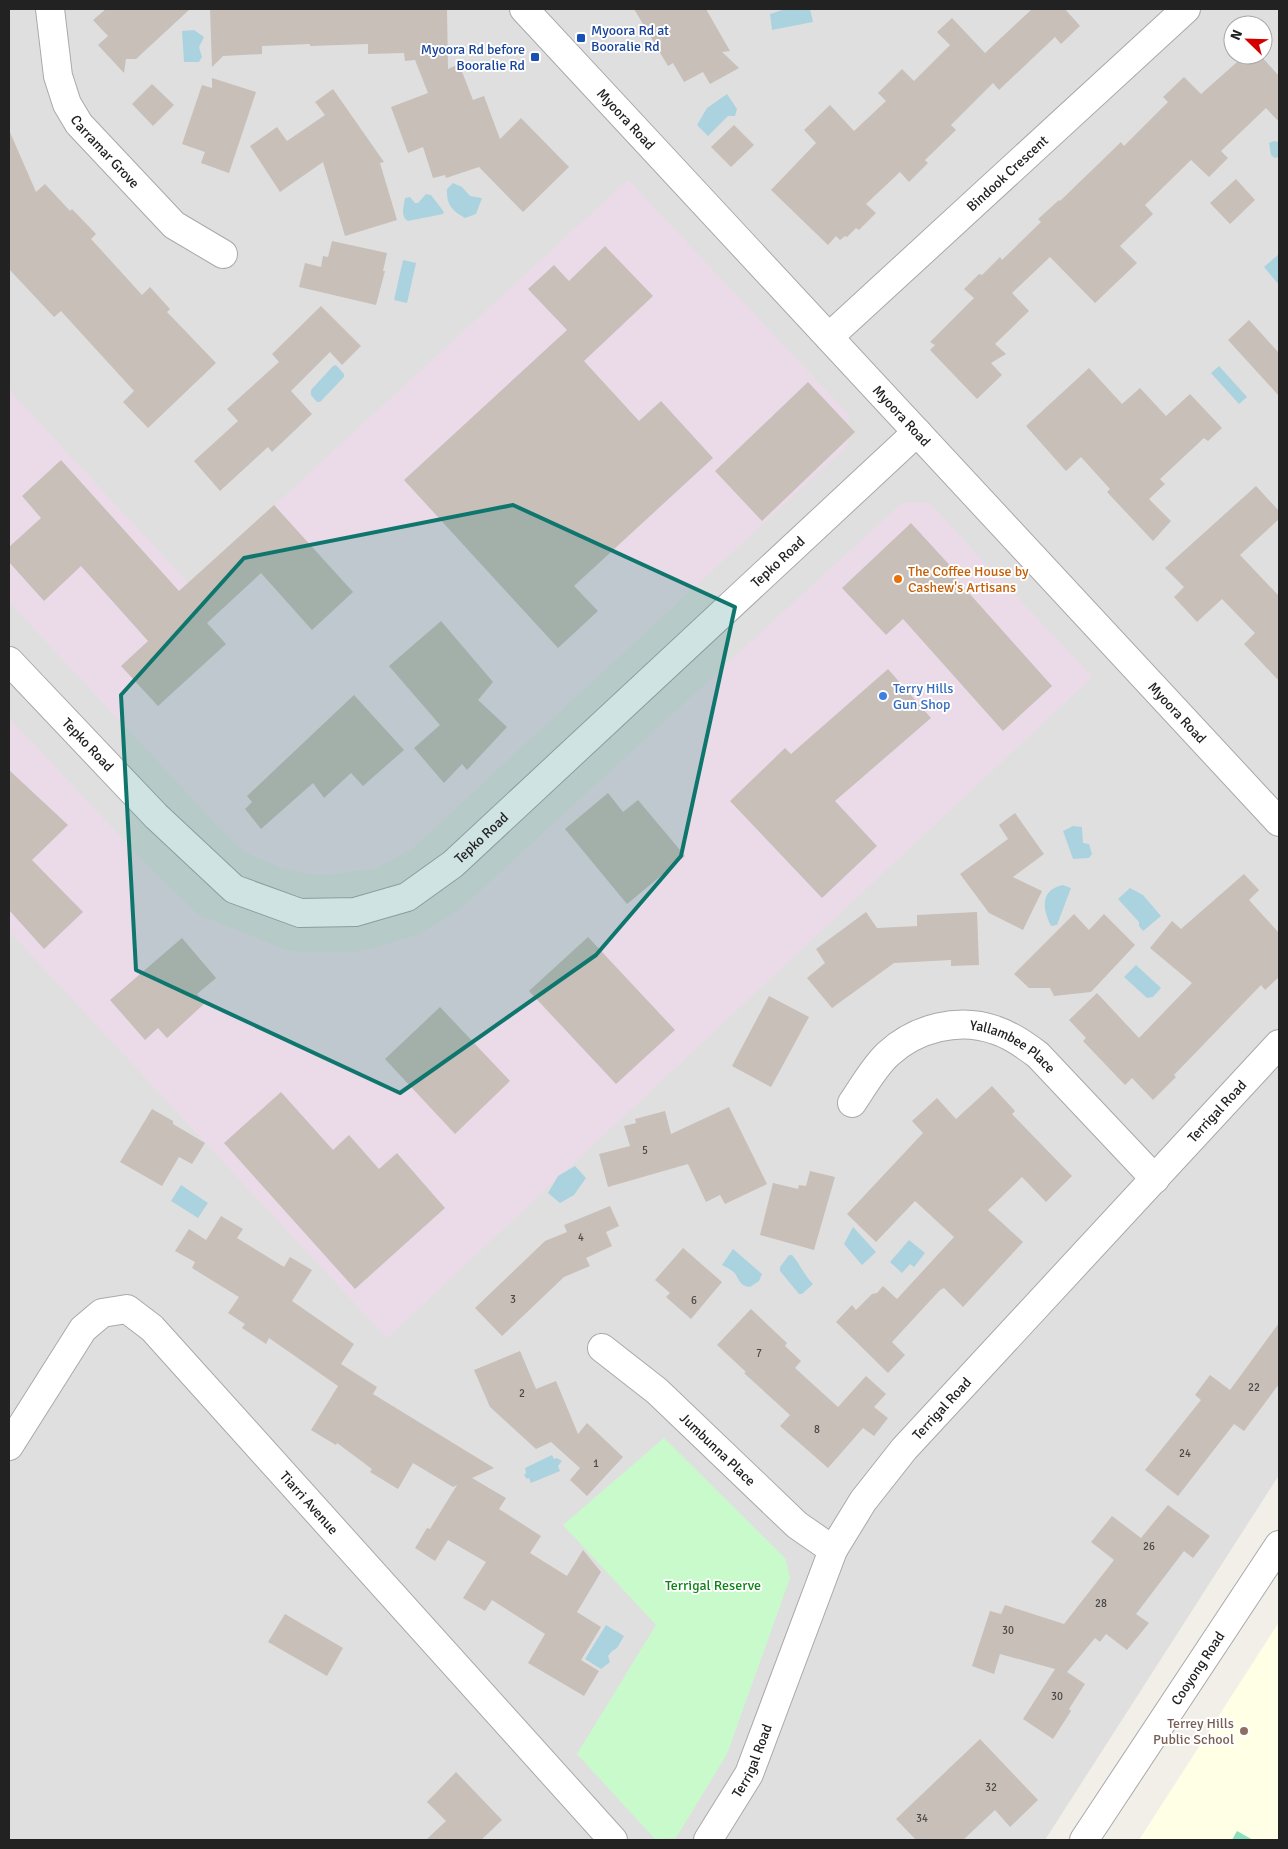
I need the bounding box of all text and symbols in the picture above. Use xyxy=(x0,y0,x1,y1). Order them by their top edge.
north arrow xyxy=(1223,15,1273,65)
place label: Myoora Rd at Booralie Rd xyxy=(591,22,669,55)
text: N xyxy=(1227,27,1246,43)
marker: Myoora Rd at Booralie Rd xyxy=(575,32,587,44)
place label: Myoora Rd before Booralie Rd xyxy=(421,41,525,74)
marker: Myoora Rd before Booralie Rd xyxy=(529,51,541,63)
street label: Myoora Road xyxy=(593,85,658,153)
street label: Carramar Grove xyxy=(67,112,143,192)
street label: Bindook Crescent xyxy=(963,132,1052,215)
street label: Myoora Road xyxy=(869,382,934,450)
street label: Tepko Road xyxy=(748,533,808,591)
place label: The Coffee House by Cashew's Artisans xyxy=(908,563,1029,596)
marker: The Coffee House by Cashew's Artisans xyxy=(892,573,904,585)
street label: Myoora Road xyxy=(1144,679,1210,747)
place label: Terry Hills Gun Shop xyxy=(893,680,953,713)
marker: Terry Hills Gun Shop xyxy=(877,690,889,702)
street label: Tepko Road xyxy=(58,715,117,775)
street label: Tepko Road xyxy=(451,809,512,867)
street label: Yallambee Place xyxy=(969,1017,1059,1077)
street label: Terrigal Road xyxy=(1184,1077,1250,1146)
house number: 5 xyxy=(642,1144,648,1157)
house number: 4 xyxy=(578,1231,584,1244)
house number: 3 xyxy=(510,1293,516,1306)
house number: 6 xyxy=(691,1294,697,1307)
house number: 7 xyxy=(756,1347,762,1360)
street label: Terrigal Road xyxy=(909,1374,975,1443)
house number: 22 xyxy=(1248,1381,1260,1394)
house number: 2 xyxy=(519,1387,525,1400)
street label: Jumbunna Place xyxy=(676,1409,759,1490)
house number: 8 xyxy=(814,1423,820,1436)
house number: 24 xyxy=(1179,1447,1191,1460)
house number: 1 xyxy=(593,1457,599,1470)
street label: Tiarri Avenue xyxy=(276,1468,342,1538)
house number: 26 xyxy=(1143,1540,1155,1553)
park label: Terrigal Reserve xyxy=(665,1577,761,1594)
house number: 28 xyxy=(1095,1597,1107,1610)
house number: 30 xyxy=(1002,1624,1014,1637)
street label: Cooyong Road xyxy=(1168,1628,1228,1708)
house number: 30 xyxy=(1051,1690,1063,1703)
place label: Terrey Hills Public School xyxy=(1153,1715,1234,1748)
street label: Terrigal Road xyxy=(728,1722,776,1801)
marker: Terrey Hills Public School xyxy=(1238,1725,1250,1737)
house number: 32 xyxy=(985,1781,997,1794)
house number: 34 xyxy=(916,1812,928,1825)

